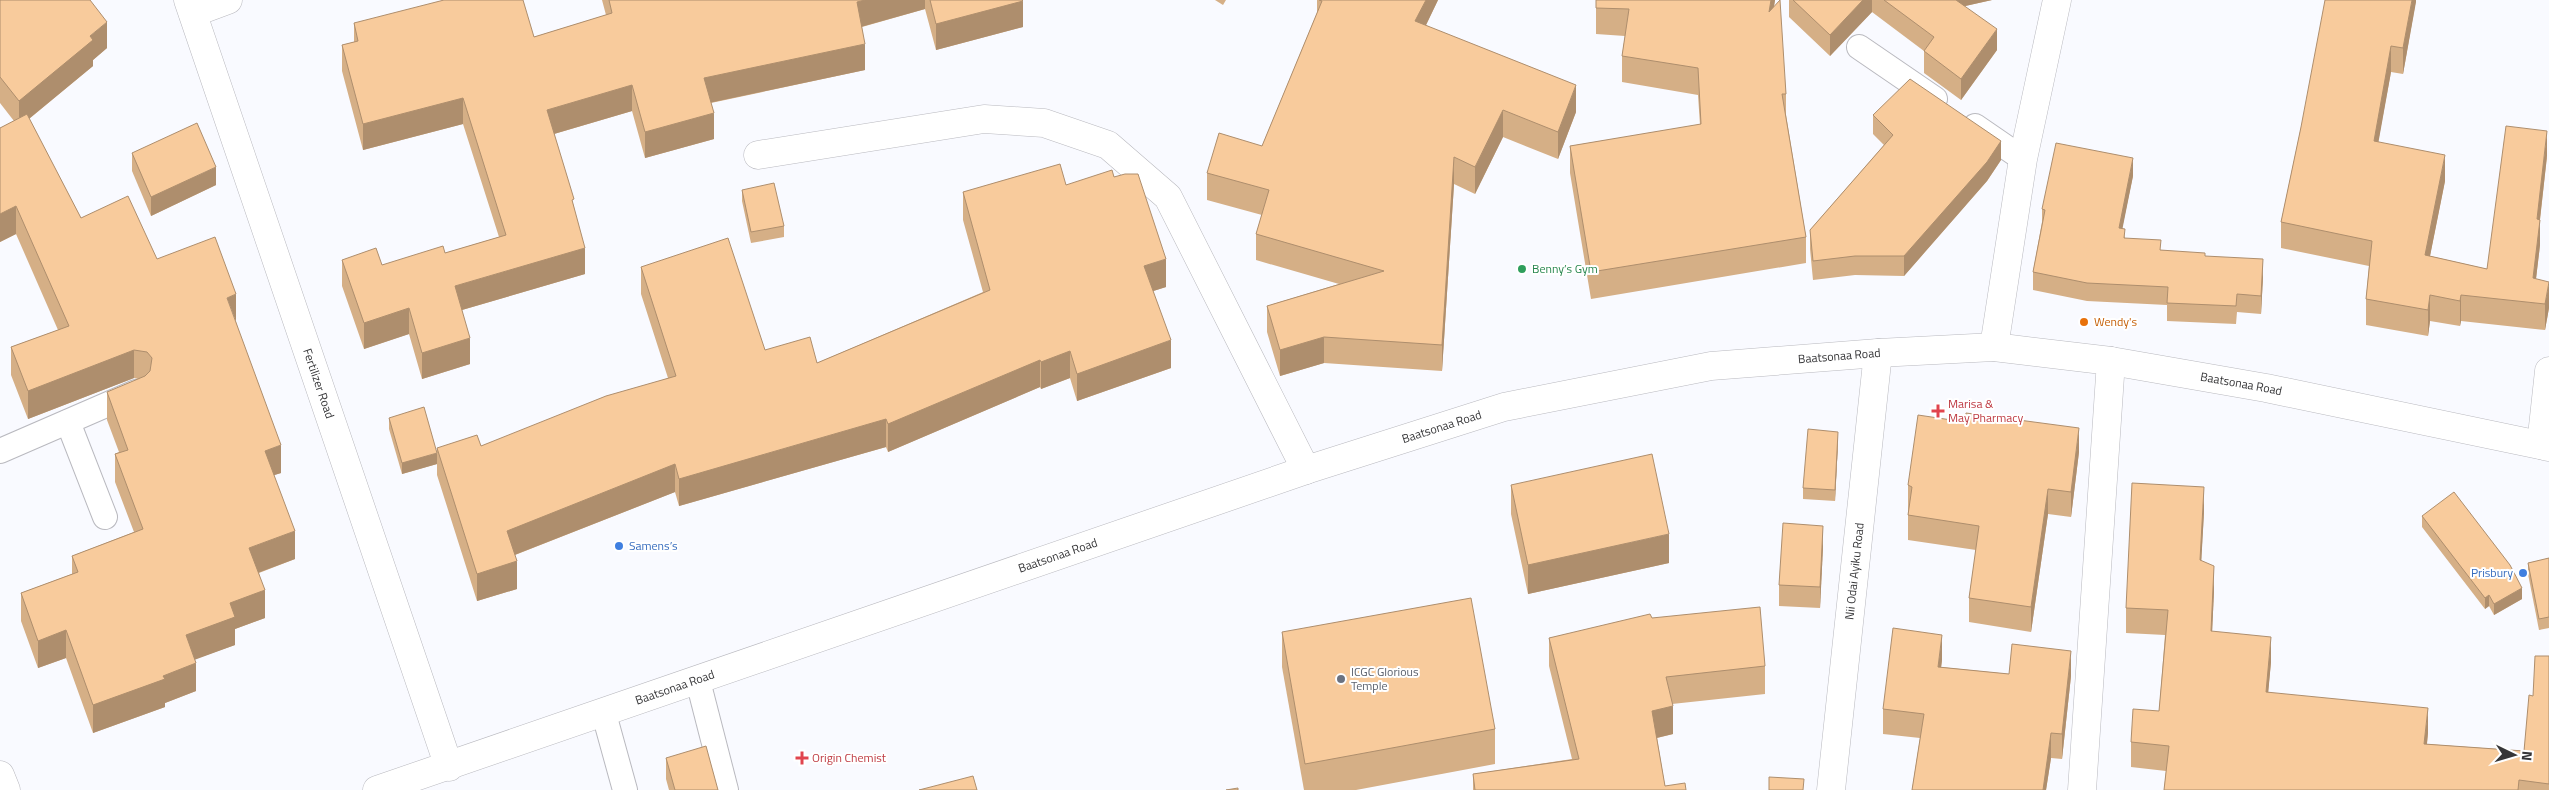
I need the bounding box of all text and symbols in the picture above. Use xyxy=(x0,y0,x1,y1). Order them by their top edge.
place label: Benny’s Gym xyxy=(1532,259,1598,278)
marker: Benny’s Gym xyxy=(1516,263,1528,275)
place label: Wendy's xyxy=(2094,312,2137,331)
marker: Wendy's xyxy=(2078,316,2090,328)
street label: Baatsonaa Road xyxy=(1797,343,1881,368)
street label: Fertilizer Road xyxy=(298,346,340,421)
street label: Baatsonaa Road xyxy=(2199,367,2284,400)
place label: Marisa & May Pharmacy xyxy=(1948,394,2023,427)
street label: Baatsonaa Road xyxy=(1399,405,1484,448)
marker: Marisa & May Pharmacy xyxy=(1932,405,1944,417)
street label: Nii Odai Ayiku Road xyxy=(1839,522,1869,621)
street label: Baatsonaa Road xyxy=(1015,533,1100,577)
place label: Samens’s xyxy=(629,536,678,555)
marker: Samens’s xyxy=(613,540,625,552)
place label: Prisbury xyxy=(2471,563,2513,582)
marker: Prisbury xyxy=(2517,567,2529,579)
place label: ICGC Glorious Temple xyxy=(1351,662,1419,695)
street label: Baatsonaa Road xyxy=(632,664,717,709)
marker: ICGC Glorious Temple xyxy=(1335,673,1347,685)
north arrow xyxy=(2489,730,2539,780)
place label: Origin Chemist xyxy=(812,748,887,767)
text: N xyxy=(2517,750,2538,762)
marker: Origin Chemist xyxy=(796,752,808,764)

